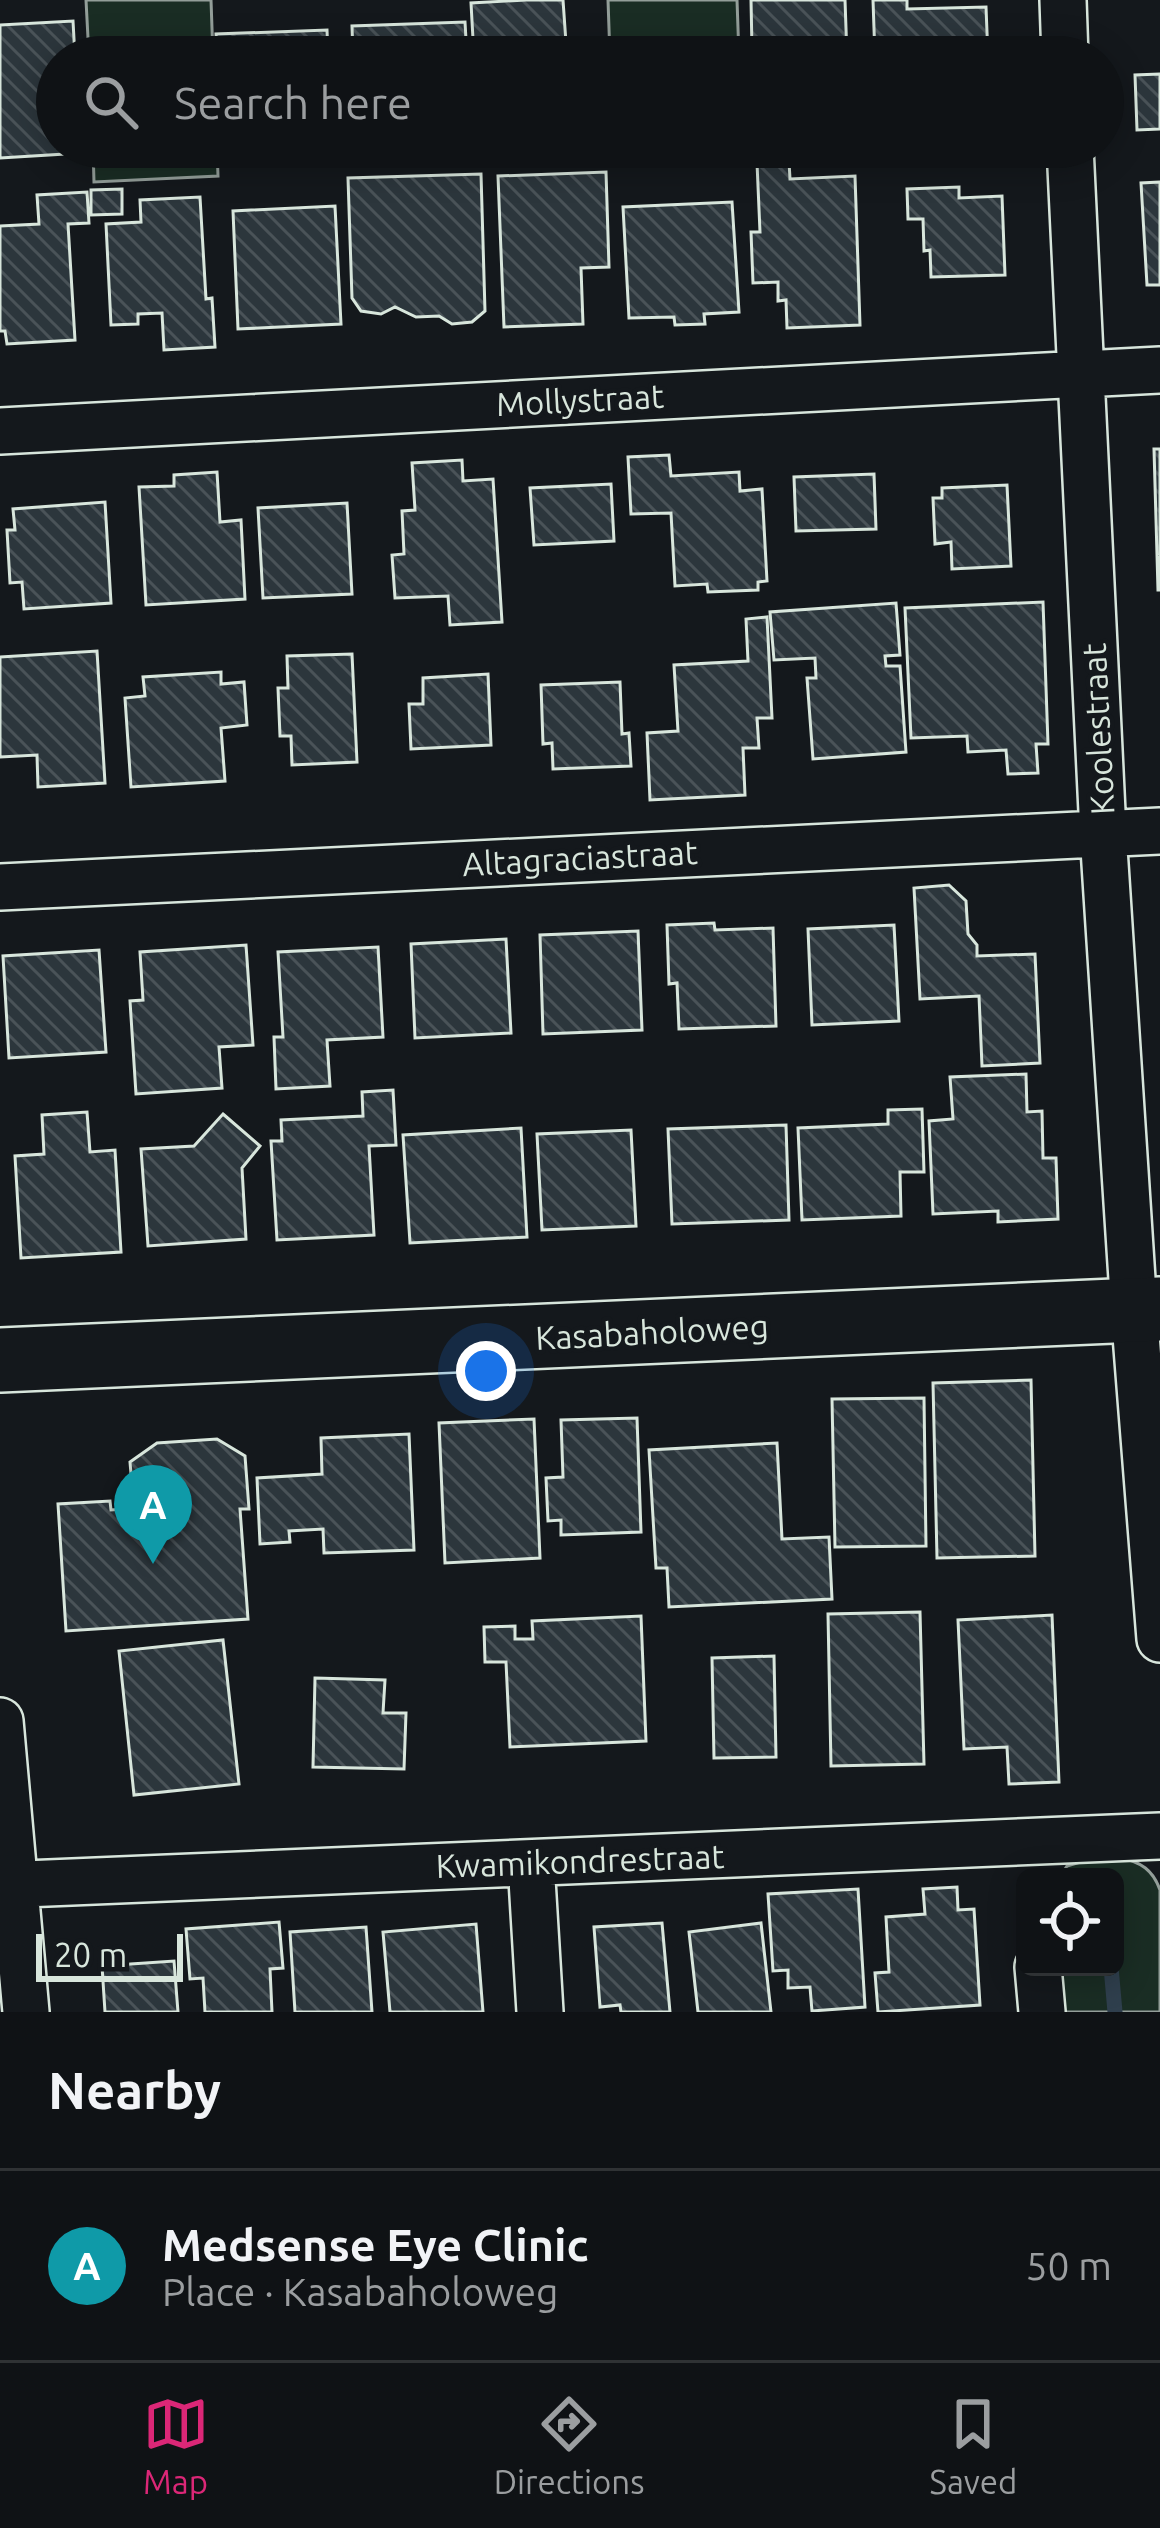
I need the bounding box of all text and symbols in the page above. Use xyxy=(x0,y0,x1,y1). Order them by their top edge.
search box xyxy=(36,36,1124,168)
icon: search xyxy=(78,69,144,135)
text: Search here xyxy=(174,77,412,128)
street label: Mollystraat xyxy=(495,377,665,422)
street label: Koolestraat xyxy=(1075,642,1120,816)
street label: Altagraciastraat xyxy=(461,833,698,882)
street label: Kasabaholoweg xyxy=(534,1307,769,1356)
your location xyxy=(456,1341,516,1401)
pin: A xyxy=(114,1465,192,1564)
street label: Kwamikondrestraat xyxy=(435,1837,725,1884)
map controls xyxy=(1016,1868,1124,1976)
button: locate xyxy=(1016,1868,1124,1976)
scale bar xyxy=(36,1928,183,1981)
text: 20 m xyxy=(54,1936,127,1973)
text: Nearby xyxy=(48,2061,221,2119)
text: Medsense Eye Clinic xyxy=(162,2219,589,2270)
text: A xyxy=(73,2244,101,2287)
text: 50 m xyxy=(1025,2244,1112,2287)
text: Place · Kasabaholoweg xyxy=(162,2270,559,2313)
tab: Map xyxy=(143,2391,209,2500)
tab: Directions xyxy=(494,2391,644,2500)
tab: Saved xyxy=(930,2391,1017,2500)

